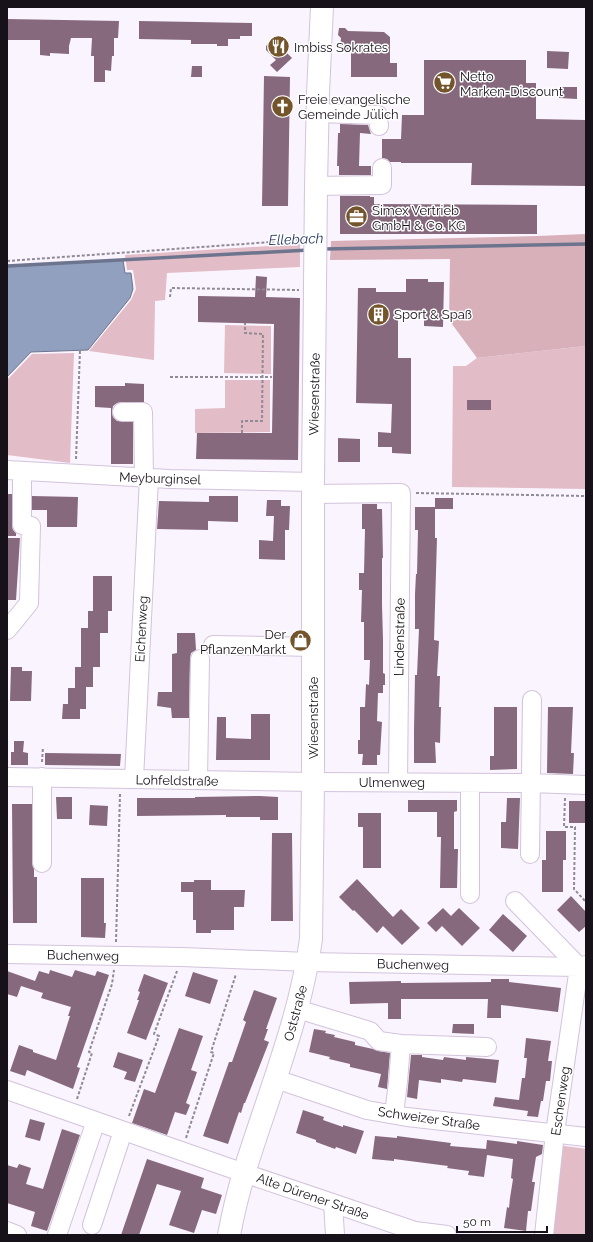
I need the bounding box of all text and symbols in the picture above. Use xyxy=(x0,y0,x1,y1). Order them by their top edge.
restaurant icon: Imbiss Sokrates xyxy=(266,34,292,60)
place label: Imbiss Sokrates xyxy=(294,40,388,55)
place label: Netto Marken-Discount xyxy=(460,69,564,99)
supermarket icon: Netto Marken-Discount xyxy=(432,70,458,96)
place label: Freie evangelische Gemeinde Jülich xyxy=(298,92,411,122)
church icon: Freie evangelische Gemeinde Jülich xyxy=(269,93,295,119)
place label: Simex Vertrieb GmbH & Co. KG xyxy=(372,203,465,233)
office icon: Simex Vertrieb GmbH & Co. KG xyxy=(344,204,370,230)
water label: Ellebach xyxy=(268,230,324,248)
building icon: Sport & Spaß xyxy=(365,301,391,327)
place label: Sport & Spaß xyxy=(394,307,472,322)
street label: Wiesenstraße xyxy=(306,352,323,435)
street label: Meyburginsel xyxy=(119,470,202,487)
street label: Eichenweg xyxy=(132,595,151,663)
street label: Lindenstraße xyxy=(391,597,408,676)
place label: Der PflanzenMarkt xyxy=(200,627,287,657)
shop icon: Der PflanzenMarkt xyxy=(288,628,314,654)
street label: Wiesenstraße xyxy=(306,676,321,759)
street label: Lohfeldstraße xyxy=(135,772,219,789)
street label: Ulmenweg xyxy=(359,775,425,790)
street label: Buchenweg xyxy=(47,947,119,964)
street label: Buchenweg xyxy=(377,956,449,973)
street label: Oststraße xyxy=(281,983,310,1043)
street label: Eschenweg xyxy=(548,1065,573,1137)
street label: Schweizer Straße xyxy=(377,1104,481,1133)
street label: Alte Dürener Straße xyxy=(255,1170,371,1223)
scale bar xyxy=(457,1208,547,1234)
text: 50 m xyxy=(463,1215,491,1229)

